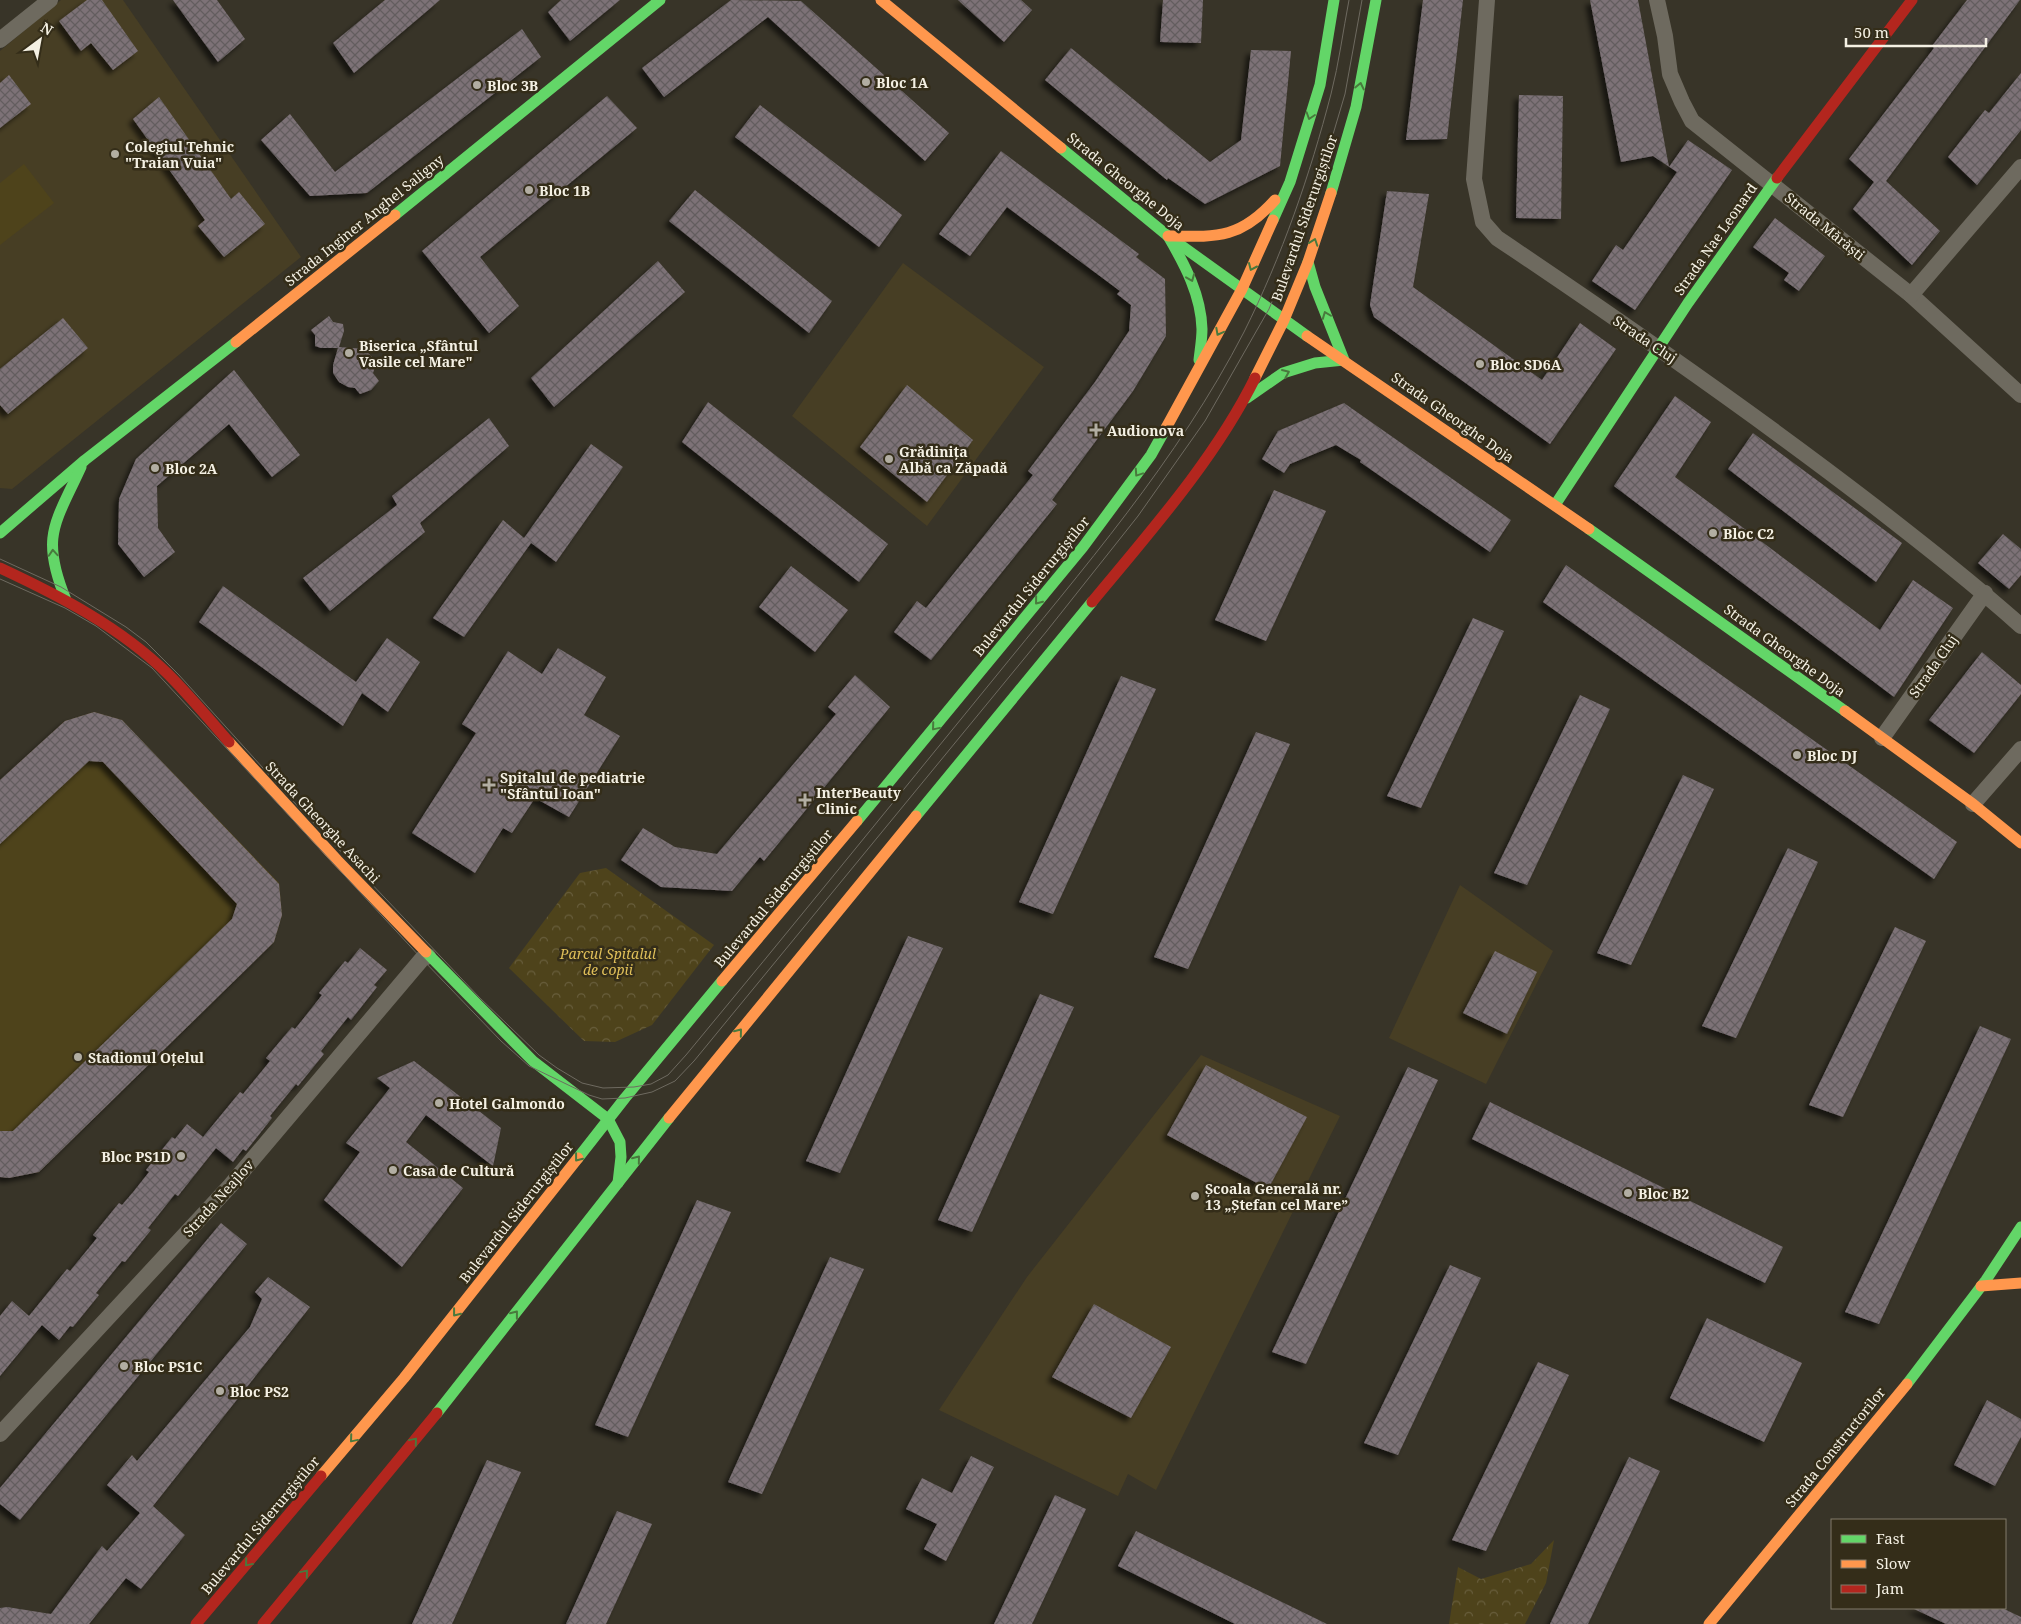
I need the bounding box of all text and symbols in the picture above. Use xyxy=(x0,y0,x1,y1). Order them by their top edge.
north arrow xyxy=(15,15,65,65)
scale bar xyxy=(1846,15,1986,47)
text: N xyxy=(37,18,57,40)
text: 50 m xyxy=(1854,22,1889,42)
place label: Bloc 1A xyxy=(876,73,929,92)
place label: Bloc 3B xyxy=(487,76,538,95)
marker: Bloc 1A xyxy=(860,76,872,88)
marker: Bloc 3B xyxy=(471,79,483,91)
one-way arrow xyxy=(1354,82,1365,91)
one-way arrow xyxy=(1306,111,1316,120)
street label: Strada Gheorghe Doja xyxy=(1063,128,1189,234)
street label: Bulevardul Siderurgiștilor xyxy=(1267,132,1342,304)
place label: Colegiul Tehnic "Traian Vuia" xyxy=(125,137,234,172)
marker: Colegiul Tehnic "Traian Vuia" xyxy=(109,148,121,160)
street label: Strada Inginer Anghel Saligny xyxy=(281,150,447,290)
street label: Strada Nae Leonard xyxy=(1669,179,1761,299)
place label: Bloc 1B xyxy=(539,181,590,200)
marker: Bloc 1B xyxy=(523,184,535,196)
street label: Strada Mărăști xyxy=(1781,188,1869,264)
one-way arrow xyxy=(1309,238,1319,247)
one-way arrow xyxy=(1247,262,1258,271)
one-way arrow xyxy=(1184,273,1195,282)
street label: Strada Cluj xyxy=(1609,311,1681,367)
one-way arrow xyxy=(1322,312,1332,320)
one-way arrow xyxy=(1215,327,1225,336)
place label: Biserica „Sfântul Vasile cel Mare" xyxy=(359,336,478,371)
marker: Biserica „Sfântul Vasile cel Mare" xyxy=(343,347,355,359)
place label: Bloc SD6A xyxy=(1490,355,1562,374)
marker: Bloc SD6A xyxy=(1474,358,1486,370)
street label: Strada Gheorghe Doja xyxy=(1388,367,1518,467)
one-way arrow xyxy=(1281,368,1290,379)
place label: Audionova xyxy=(1107,421,1184,440)
marker: Audionova xyxy=(1089,423,1103,437)
place label: Grădinița Albă ca Zăpadă xyxy=(899,442,1008,477)
marker: Grădinița Albă ca Zăpadă xyxy=(883,453,895,465)
place label: Bloc 2A xyxy=(165,459,218,478)
marker: Bloc 2A xyxy=(149,462,161,474)
one-way arrow xyxy=(1135,467,1144,477)
street label: Bulevardul Siderurgiștilor xyxy=(969,512,1094,660)
place label: Bloc C2 xyxy=(1723,524,1774,543)
marker: Bloc C2 xyxy=(1707,527,1719,539)
one-way arrow xyxy=(48,549,59,557)
one-way arrow xyxy=(1035,596,1044,605)
street label: Strada Gheorghe Doja xyxy=(1720,599,1850,701)
street label: Strada Cluj xyxy=(1904,631,1962,701)
one-way arrow xyxy=(933,721,941,730)
place label: Bloc DJ xyxy=(1807,746,1858,765)
marker: Bloc DJ xyxy=(1791,749,1803,761)
street label: Strada Gheorghe Asachi xyxy=(262,757,385,887)
place label: Spitalul de pediatrie "Sfântul Ioan" xyxy=(500,768,645,803)
marker: Spitalul de pediatrie "Sfântul Ioan" xyxy=(482,778,496,792)
place label: InterBeauty Clinic xyxy=(816,783,902,818)
marker: InterBeauty Clinic xyxy=(798,793,812,807)
street label: Bulevardul Siderurgiștilor xyxy=(709,825,837,971)
park label: Parcul Spitalul de copii xyxy=(559,944,657,979)
one-way arrow xyxy=(734,1029,743,1038)
place label: Stadionul Oțelul xyxy=(88,1048,204,1067)
marker: Stadionul Oțelul xyxy=(72,1051,84,1063)
place label: Hotel Galmondo xyxy=(449,1094,565,1113)
marker: Hotel Galmondo xyxy=(433,1097,445,1109)
street label: Bulevardul Siderurgiștilor xyxy=(455,1137,578,1287)
place label: Bloc PS1D xyxy=(101,1147,171,1166)
marker: Bloc PS1D xyxy=(175,1150,187,1162)
one-way arrow xyxy=(576,1152,584,1161)
street label: Strada Neajlov xyxy=(178,1155,258,1241)
one-way arrow xyxy=(631,1155,640,1164)
place label: Casa de Cultură xyxy=(403,1161,514,1180)
marker: Casa de Cultură xyxy=(387,1164,399,1176)
place label: Școala Generală nr. 13 „Ștefan cel Mare” xyxy=(1205,1179,1348,1214)
place label: Bloc B2 xyxy=(1638,1184,1689,1203)
marker: Bloc B2 xyxy=(1622,1187,1634,1199)
marker: Școala Generală nr. 13 „Ștefan cel Mare” xyxy=(1189,1190,1201,1202)
one-way arrow xyxy=(453,1307,462,1317)
one-way arrow xyxy=(510,1311,518,1320)
place label: Bloc PS1C xyxy=(134,1357,202,1376)
marker: Bloc PS1C xyxy=(118,1360,130,1372)
place label: Bloc PS2 xyxy=(230,1382,289,1401)
street label: Strada Constructorilor xyxy=(1781,1383,1890,1511)
marker: Bloc PS2 xyxy=(214,1385,226,1397)
one-way arrow xyxy=(350,1433,359,1442)
one-way arrow xyxy=(408,1438,417,1447)
street label: Bulevardul Siderurgiștilor xyxy=(196,1452,324,1598)
legend xyxy=(1831,1519,2006,1609)
text: Fast xyxy=(1876,1528,1905,1548)
text: Slow xyxy=(1876,1553,1910,1573)
one-way arrow xyxy=(245,1557,254,1566)
one-way arrow xyxy=(299,1570,308,1579)
text: Jam xyxy=(1875,1578,1904,1598)

